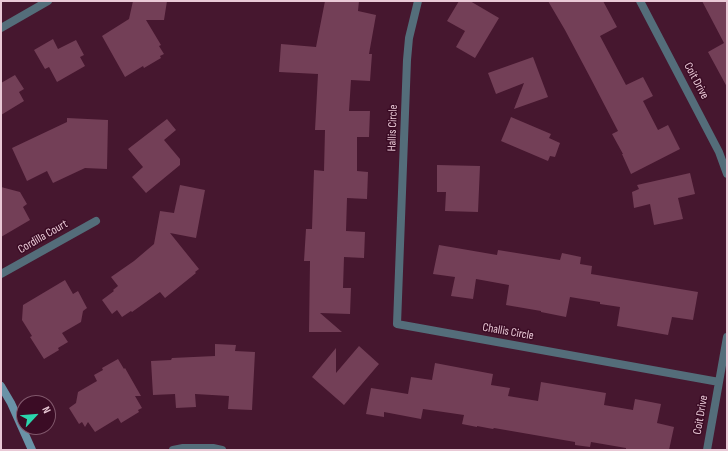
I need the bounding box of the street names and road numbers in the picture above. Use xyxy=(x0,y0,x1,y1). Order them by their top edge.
street label: Coit Drive xyxy=(680,60,712,102)
street label: Hallis Circle xyxy=(385,104,401,152)
street label: Cordilla Court xyxy=(16,217,70,257)
street label: Challis Circle xyxy=(481,320,535,344)
street label: Coit Drive xyxy=(690,394,712,436)

